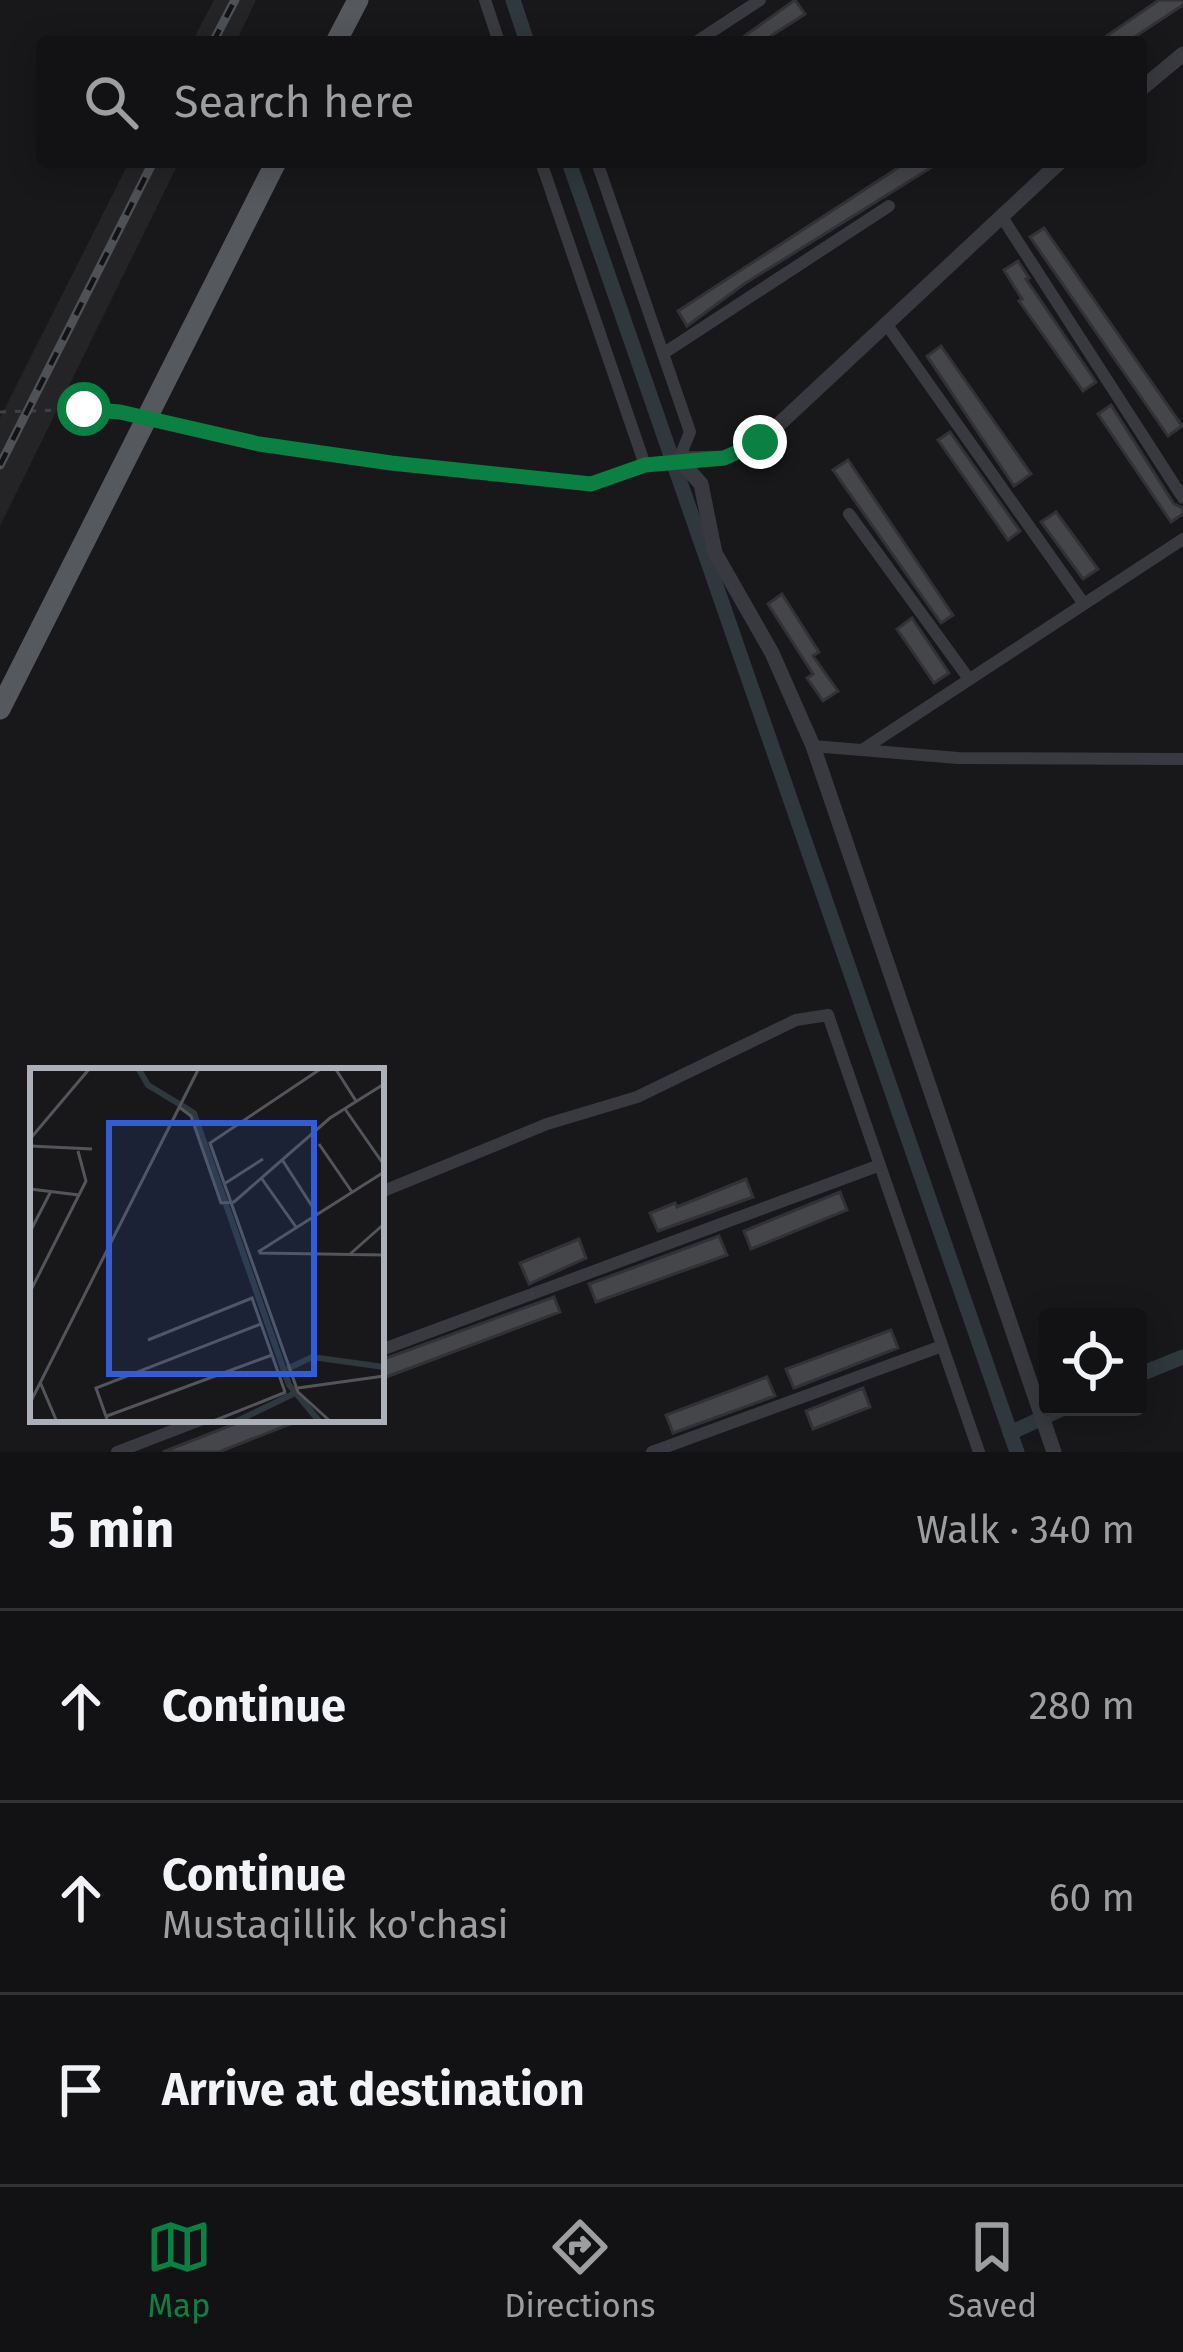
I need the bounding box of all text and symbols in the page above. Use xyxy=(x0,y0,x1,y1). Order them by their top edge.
search box xyxy=(36,36,1147,168)
icon: search xyxy=(78,69,144,135)
text: Search here xyxy=(174,75,414,129)
route start xyxy=(57,382,111,436)
route end xyxy=(733,415,787,469)
inset map xyxy=(30,1068,384,1422)
map controls xyxy=(1039,1308,1147,1416)
button: locate xyxy=(1039,1308,1147,1416)
text: 5 min xyxy=(48,1499,174,1561)
text: Walk · 340 m xyxy=(916,1507,1135,1553)
icon: ahead xyxy=(48,1673,114,1739)
text: Continue xyxy=(162,1679,346,1733)
text: 280 m xyxy=(1029,1683,1135,1729)
text: Continue xyxy=(162,1848,346,1902)
icon: ahead xyxy=(48,1865,114,1931)
text: 60 m xyxy=(1049,1875,1135,1921)
text: Mustaqillik ko'chasi xyxy=(162,1902,508,1948)
icon: arrive xyxy=(48,2057,114,2123)
text: Arrive at destination xyxy=(162,2063,585,2117)
tab: Map xyxy=(146,2214,212,2326)
tab: Directions xyxy=(504,2214,656,2326)
tab: Saved xyxy=(948,2214,1037,2326)

